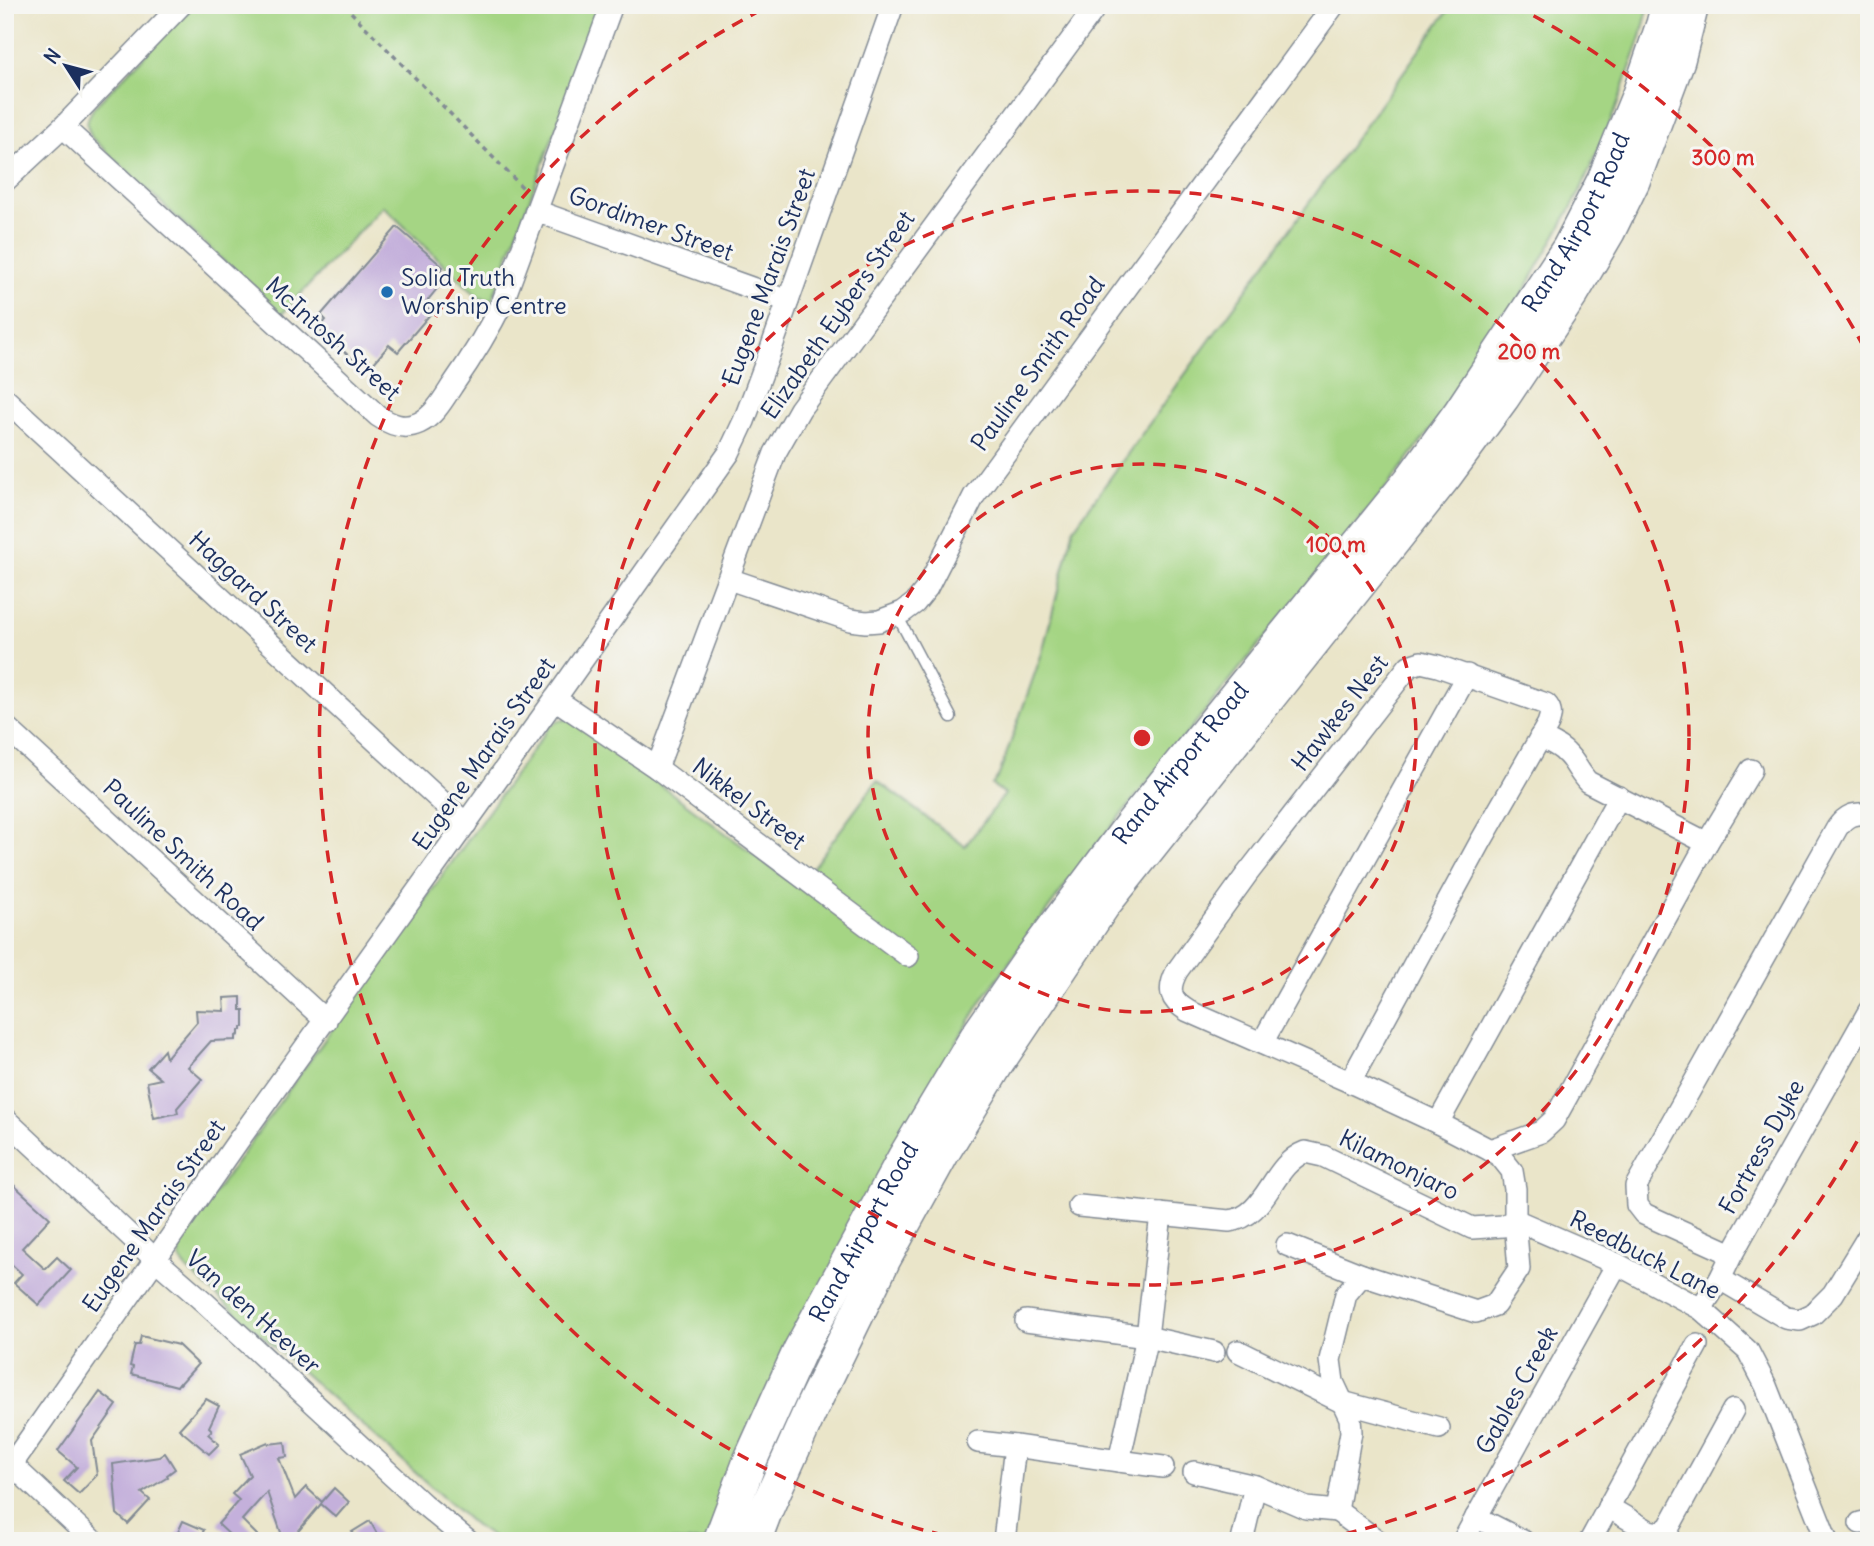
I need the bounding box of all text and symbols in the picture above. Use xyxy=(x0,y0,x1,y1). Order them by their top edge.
north arrow xyxy=(32,32,102,102)
text: N xyxy=(39,44,66,68)
street label: Rand Airport Road xyxy=(1515,128,1636,318)
text: 300 m xyxy=(1692,144,1755,171)
street label: Eugene Marais Street xyxy=(715,164,821,389)
street label: Gordimer Street xyxy=(565,179,738,267)
street label: Elizabeth Eybers Street xyxy=(754,204,921,424)
place label: Solid Truth Worship Centre xyxy=(401,262,567,320)
street label: McIntosh Street xyxy=(260,270,407,407)
street label: Pauline Smith Road xyxy=(964,270,1111,457)
marker: Solid Truth Worship Centre xyxy=(379,284,395,300)
text: 200 m xyxy=(1498,338,1561,365)
street label: Haggard Street xyxy=(183,524,324,658)
text: 100 m xyxy=(1306,531,1366,558)
street label: Hawkes Nest xyxy=(1284,648,1394,777)
street label: Eugene Marais Street xyxy=(405,651,561,856)
street label: Rand Airport Road xyxy=(1105,676,1255,850)
centre of rings xyxy=(1130,726,1154,750)
street label: Nikkel Street xyxy=(687,751,812,856)
street label: Pauline Smith Road xyxy=(97,772,270,936)
street label: Fortress Dyke xyxy=(1712,1074,1810,1219)
street label: Eugene Marais Street xyxy=(75,1113,231,1318)
street label: Kilamonjaro xyxy=(1335,1122,1464,1206)
street label: Rand Airport Road xyxy=(802,1136,924,1327)
street label: Reedbuck Lane xyxy=(1565,1203,1726,1305)
street label: Van den Heever xyxy=(180,1243,327,1380)
street label: Gables Creek xyxy=(1469,1320,1564,1459)

